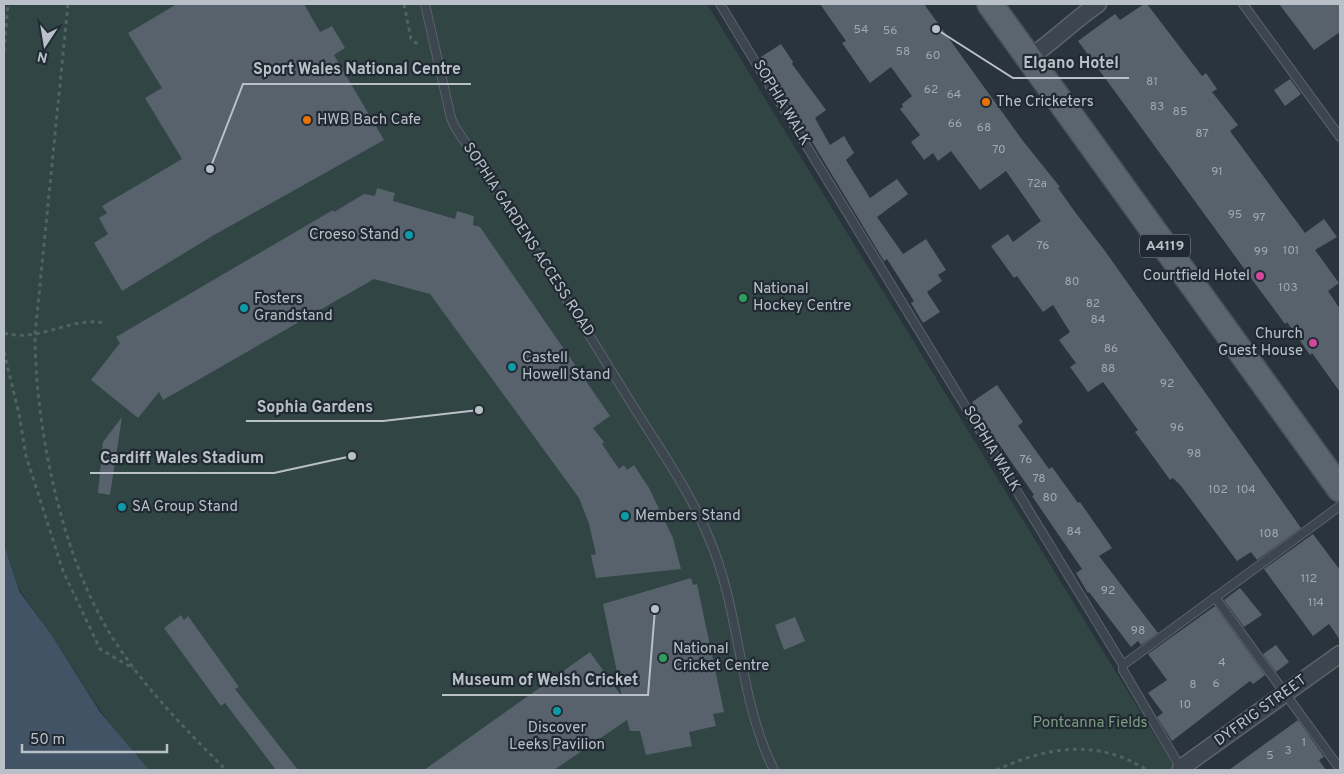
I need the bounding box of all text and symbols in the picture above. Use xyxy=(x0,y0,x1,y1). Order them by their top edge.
north arrow xyxy=(20,20,70,70)
house number: 54 xyxy=(853,22,869,38)
house number: 56 xyxy=(883,23,897,39)
house number: 58 xyxy=(896,44,910,60)
text: N xyxy=(36,47,49,66)
callout: Elgano Hotel xyxy=(1013,47,1129,78)
house number: 60 xyxy=(926,48,940,64)
callout: Sport Wales National Centre xyxy=(243,53,471,84)
text: Elgano Hotel xyxy=(1023,54,1119,74)
street label: SOPHIA WALK xyxy=(748,57,814,149)
text: Sport Wales National Centre xyxy=(253,60,461,80)
house number: 81 xyxy=(1146,74,1158,90)
house number: 62 xyxy=(924,82,938,98)
house number: 64 xyxy=(947,87,961,103)
place label: The Cricketers xyxy=(996,93,1094,112)
marker: The Cricketers xyxy=(980,96,992,108)
house number: 83 xyxy=(1150,99,1164,115)
house number: 85 xyxy=(1173,104,1187,120)
place label: HWB Bach Cafe xyxy=(317,111,421,130)
marker: HWB Bach Cafe xyxy=(301,114,313,126)
house number: 66 xyxy=(948,116,962,132)
house number: 68 xyxy=(977,120,991,136)
house number: 87 xyxy=(1195,126,1209,142)
street label: SOPHIA GARDENS ACCESS ROAD xyxy=(458,139,598,341)
house number: 70 xyxy=(992,142,1006,158)
house number: 91 xyxy=(1211,164,1223,180)
house number: 72a xyxy=(1027,176,1047,192)
house number: 95 xyxy=(1228,207,1242,223)
house number: 97 xyxy=(1252,210,1266,226)
place label: Croeso Stand xyxy=(309,226,399,245)
marker: Croeso Stand xyxy=(403,229,415,241)
road number: A4119 xyxy=(1140,235,1190,258)
house number: 76 xyxy=(1037,238,1049,254)
house number: 101 xyxy=(1283,243,1299,259)
house number: 99 xyxy=(1254,244,1268,260)
place label: Courtfield Hotel xyxy=(1143,267,1250,286)
marker: Courtfield Hotel xyxy=(1254,270,1266,282)
house number: 80 xyxy=(1065,274,1079,290)
place label: National Hockey Centre xyxy=(753,280,851,316)
house number: 103 xyxy=(1278,280,1298,296)
place label: Fosters Grandstand xyxy=(254,290,333,326)
marker: National Hockey Centre xyxy=(737,292,749,304)
house number: 82 xyxy=(1086,296,1100,312)
marker: Fosters Grandstand xyxy=(238,302,250,314)
house number: 84 xyxy=(1091,312,1105,328)
place label: Church Guest House xyxy=(1218,325,1303,361)
marker: Church Guest House xyxy=(1307,337,1319,349)
house number: 86 xyxy=(1104,341,1118,357)
place label: Castell Howell Stand xyxy=(522,349,610,385)
marker: Castell Howell Stand xyxy=(506,361,518,373)
house number: 88 xyxy=(1101,361,1115,377)
house number: 92 xyxy=(1160,376,1174,392)
callout: Sophia Gardens xyxy=(246,390,383,421)
text: Sophia Gardens xyxy=(257,398,373,418)
street label: SOPHIA WALK xyxy=(958,403,1024,495)
house number: 96 xyxy=(1170,420,1184,436)
callout: Cardiff Wales Stadium xyxy=(90,442,274,473)
house number: 98 xyxy=(1187,446,1201,462)
text: Cardiff Wales Stadium xyxy=(100,449,264,469)
house number: 76 xyxy=(1020,452,1032,468)
house number: 78 xyxy=(1032,471,1046,487)
house number: 102 xyxy=(1208,482,1228,498)
house number: 104 xyxy=(1236,482,1256,498)
house number: 80 xyxy=(1043,490,1057,506)
place label: SA Group Stand xyxy=(132,498,238,517)
marker: SA Group Stand xyxy=(116,501,128,513)
place label: Members Stand xyxy=(635,507,741,526)
marker: Members Stand xyxy=(619,510,631,522)
house number: 84 xyxy=(1067,524,1081,540)
house number: 108 xyxy=(1259,526,1279,542)
house number: 112 xyxy=(1301,571,1317,587)
house number: 92 xyxy=(1101,583,1115,599)
house number: 114 xyxy=(1308,595,1324,611)
house number: 98 xyxy=(1131,623,1145,639)
place label: National Cricket Centre xyxy=(673,640,769,676)
marker: National Cricket Centre xyxy=(657,652,669,664)
house number: 4 xyxy=(1218,655,1226,671)
callout: Museum of Welsh Cricket xyxy=(442,664,648,695)
text: Museum of Welsh Cricket xyxy=(452,671,638,691)
street label: DYFRIG STREET xyxy=(1211,671,1311,751)
house number: 6 xyxy=(1212,676,1220,692)
house number: 8 xyxy=(1189,677,1197,693)
house number: 10 xyxy=(1179,697,1191,713)
marker: Discover Leeks Pavilion xyxy=(551,705,563,717)
park label: Pontcanna Fields xyxy=(1032,714,1148,733)
place label: Discover Leeks Pavilion xyxy=(509,719,605,755)
scale bar xyxy=(22,722,168,754)
text: 50 m xyxy=(30,731,65,750)
house number: 1 xyxy=(1302,735,1306,751)
house number: 3 xyxy=(1284,743,1292,759)
house number: 5 xyxy=(1266,748,1274,764)

